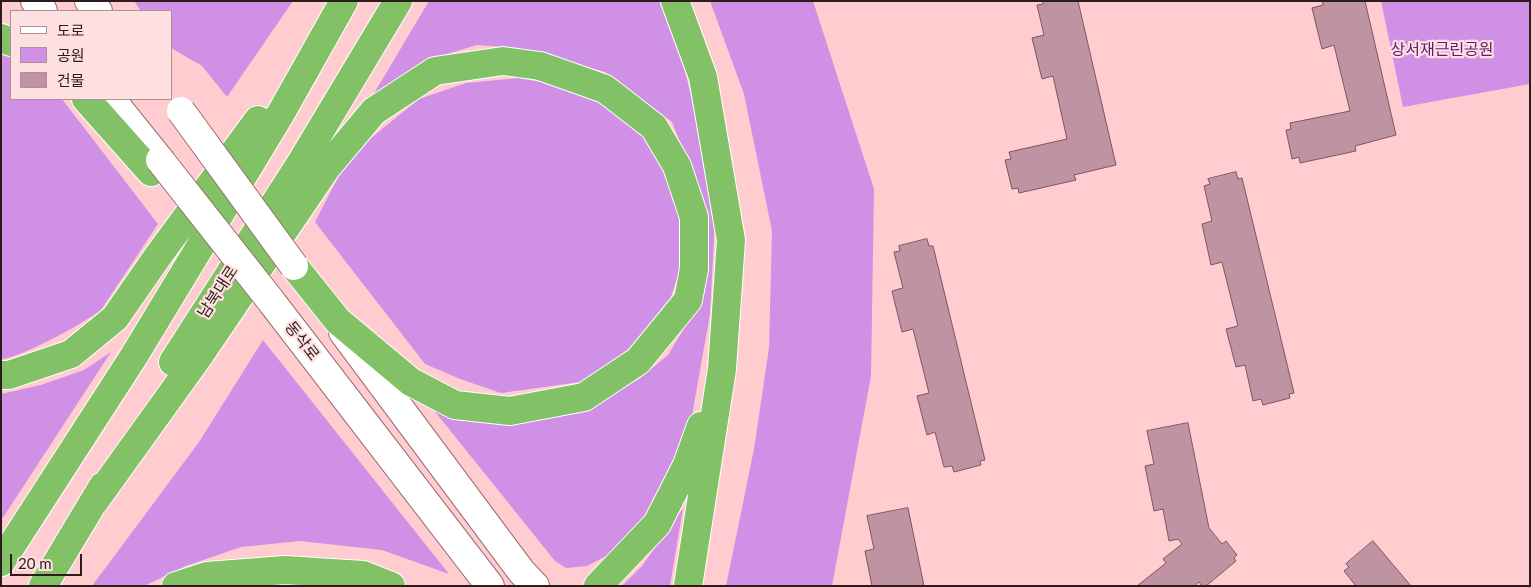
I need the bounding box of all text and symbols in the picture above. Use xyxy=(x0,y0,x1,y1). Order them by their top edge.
legend xyxy=(10,10,172,100)
text: 도로 xyxy=(57,21,85,39)
park label: 상서재근린공원 xyxy=(1390,40,1494,60)
text: 공원 xyxy=(57,46,85,64)
text: 건물 xyxy=(57,71,85,89)
street label: 남북대로 xyxy=(194,262,242,322)
street label: 동삭로 xyxy=(281,318,323,364)
scale bar xyxy=(12,544,85,576)
text: 20 m xyxy=(18,554,52,572)

